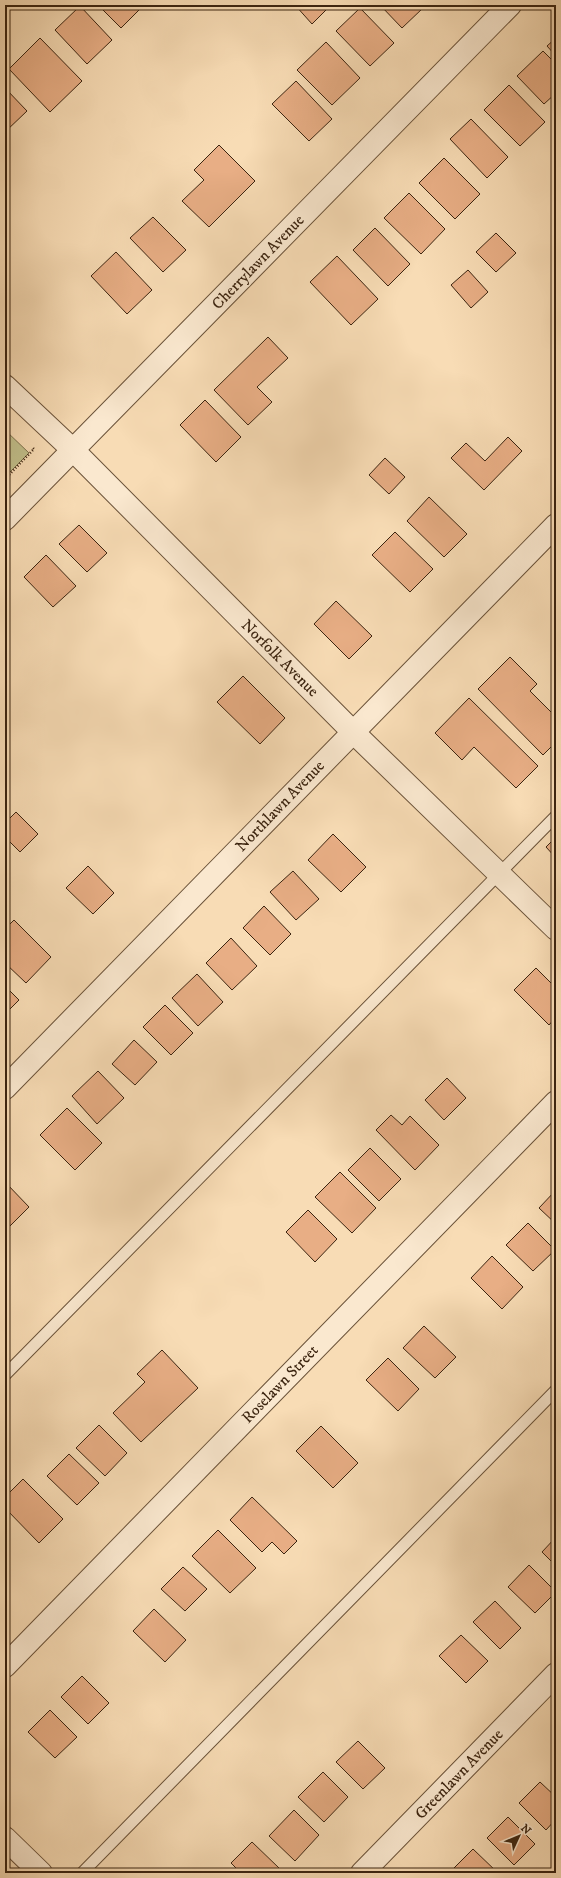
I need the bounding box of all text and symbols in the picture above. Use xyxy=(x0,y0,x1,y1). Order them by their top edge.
street label: Cherrylawn Avenue xyxy=(208,210,309,314)
street label: Norfolk Avenue xyxy=(237,615,323,701)
street label: Northlawn Avenue xyxy=(231,756,329,856)
street label: Roselawn Street xyxy=(237,1340,323,1428)
street label: Greenlawn Avenue xyxy=(411,1724,508,1824)
north arrow xyxy=(499,1816,539,1856)
text: N xyxy=(517,1822,534,1838)

